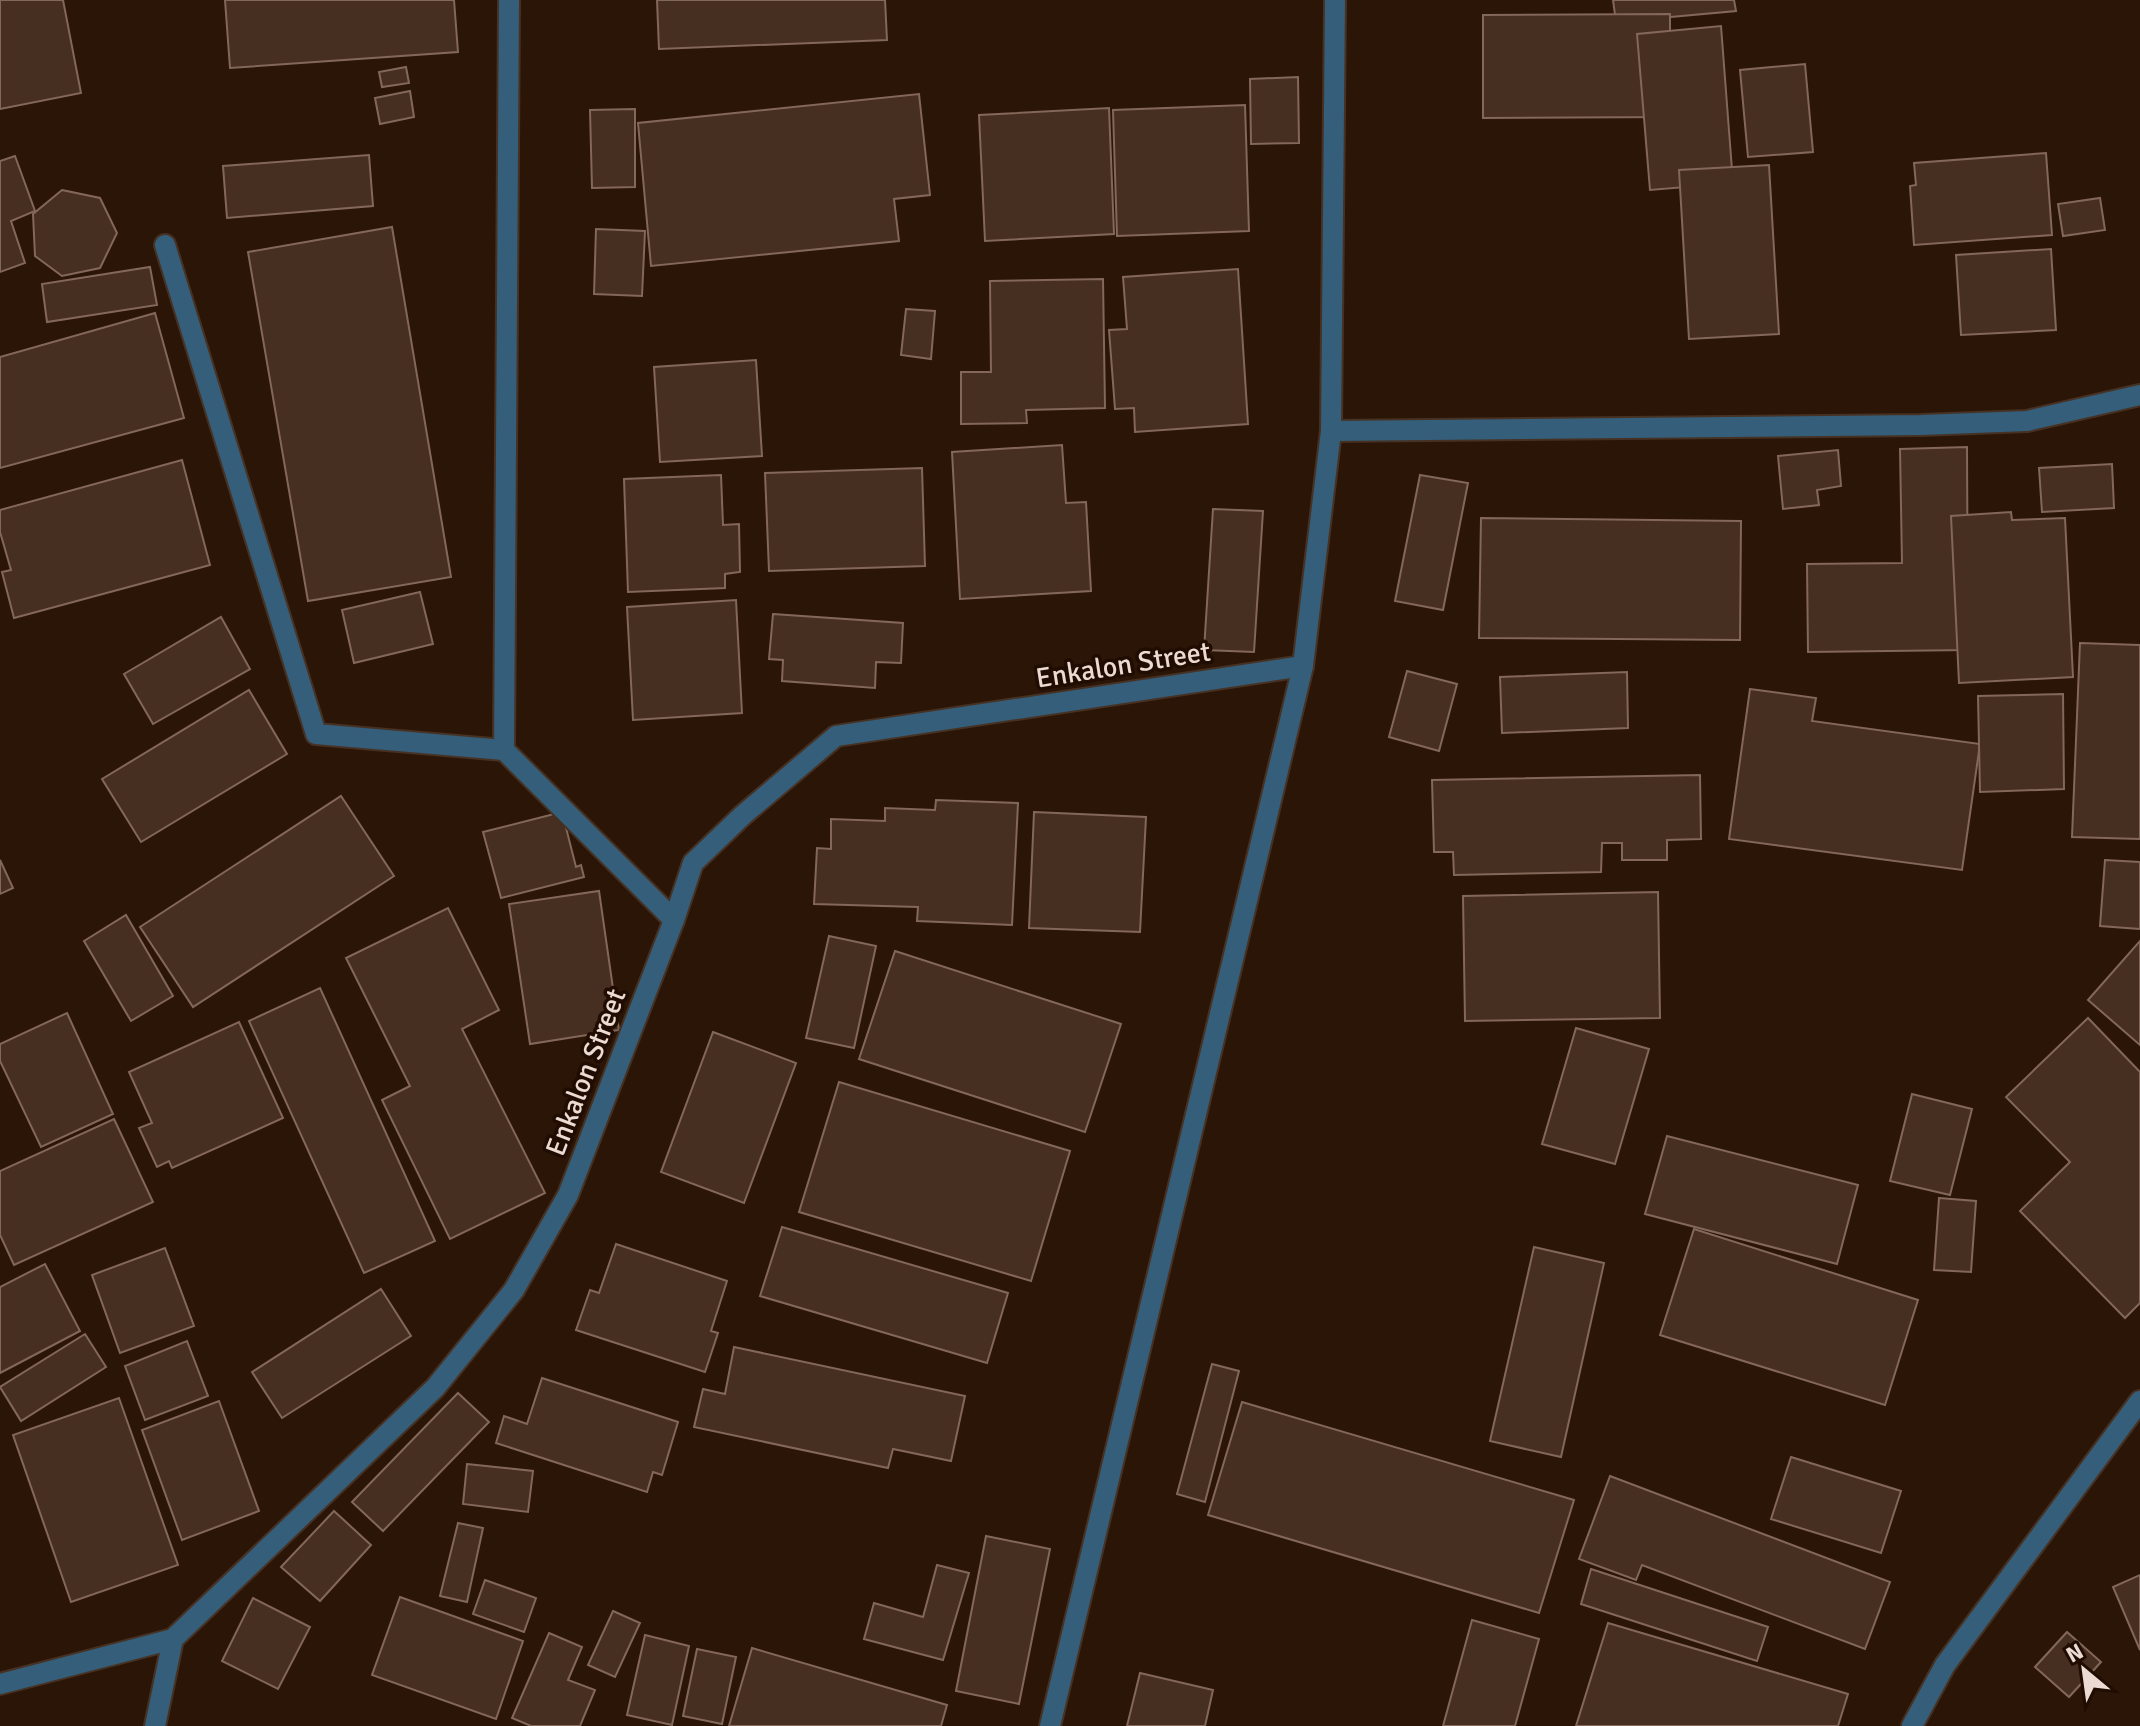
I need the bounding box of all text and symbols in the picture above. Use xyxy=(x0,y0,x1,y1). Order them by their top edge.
street label: Enkalon Street xyxy=(1033,634,1213,696)
street label: Enkalon Street xyxy=(538,984,633,1161)
north arrow xyxy=(2044,1630,2124,1710)
text: N xyxy=(2061,1637,2088,1668)

